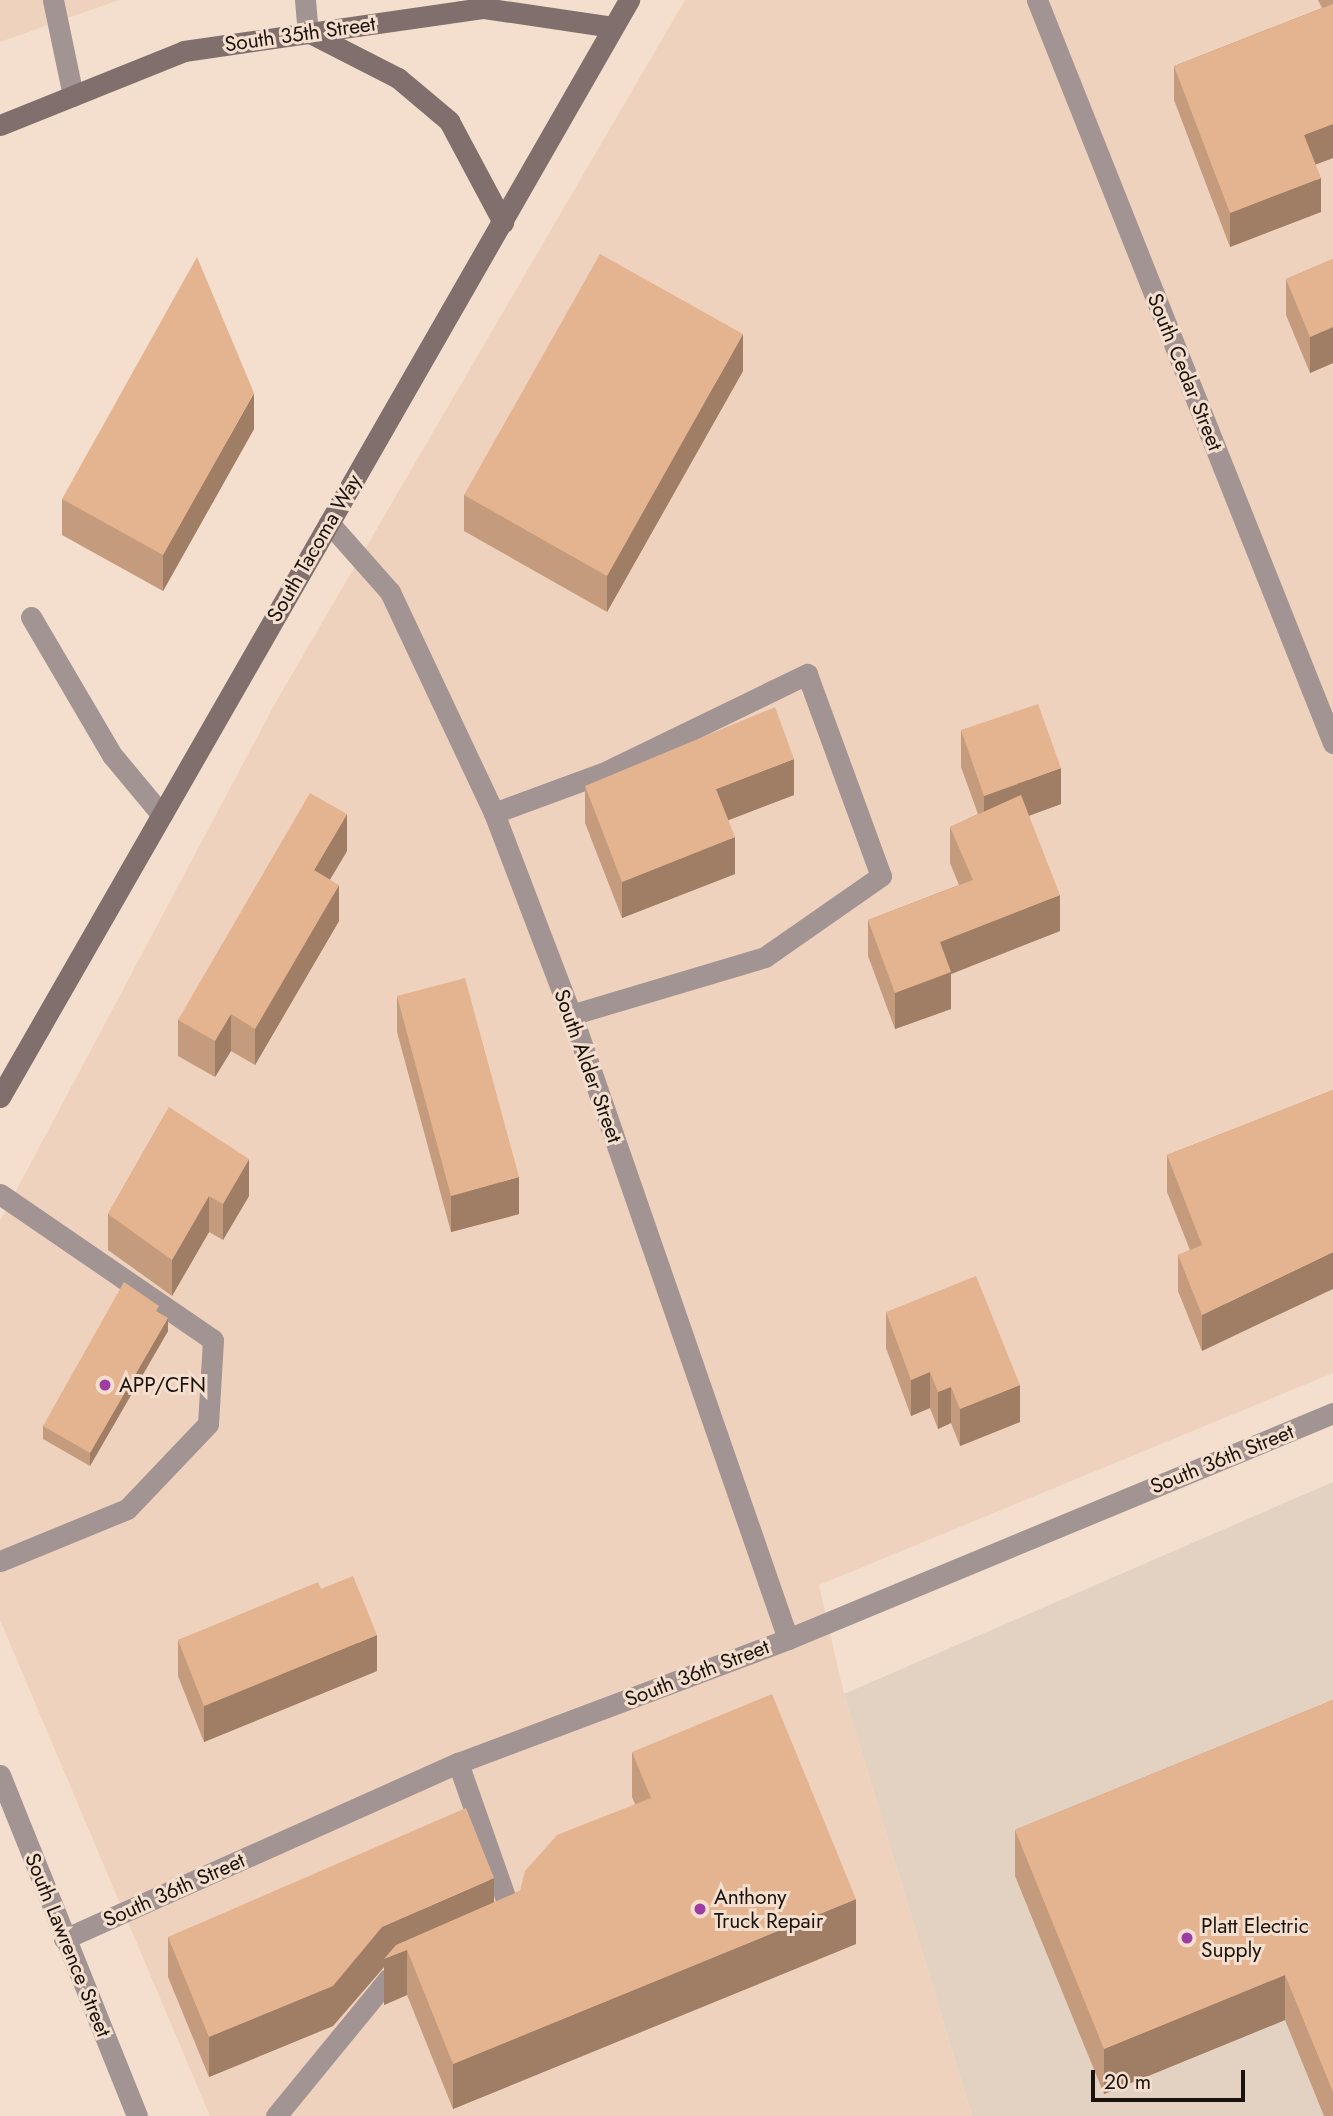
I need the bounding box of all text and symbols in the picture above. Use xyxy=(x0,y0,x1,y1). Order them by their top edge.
street label: South 35th Street xyxy=(223,11,377,57)
street label: South Cedar Street xyxy=(1142,290,1228,454)
street label: South Tacoma Way xyxy=(262,470,366,626)
street label: South Alder Street xyxy=(549,986,627,1146)
place label: APP/CFN xyxy=(119,1372,206,1398)
marker: APP/CFN xyxy=(97,1377,113,1393)
street label: South 36th Street xyxy=(1147,1419,1297,1499)
street label: South 36th Street xyxy=(621,1634,773,1712)
street label: South 36th Street xyxy=(99,1847,249,1933)
street label: South Lawrence Street xyxy=(20,1849,116,2041)
place label: Anthony Truck Repair xyxy=(714,1884,823,1934)
marker: Anthony Truck Repair xyxy=(692,1901,708,1917)
place label: Platt Electric Supply xyxy=(1201,1913,1309,1963)
marker: Platt Electric Supply xyxy=(1179,1930,1195,1946)
scale bar xyxy=(1095,2056,1249,2100)
text: 20 m xyxy=(1104,2067,1151,2097)

